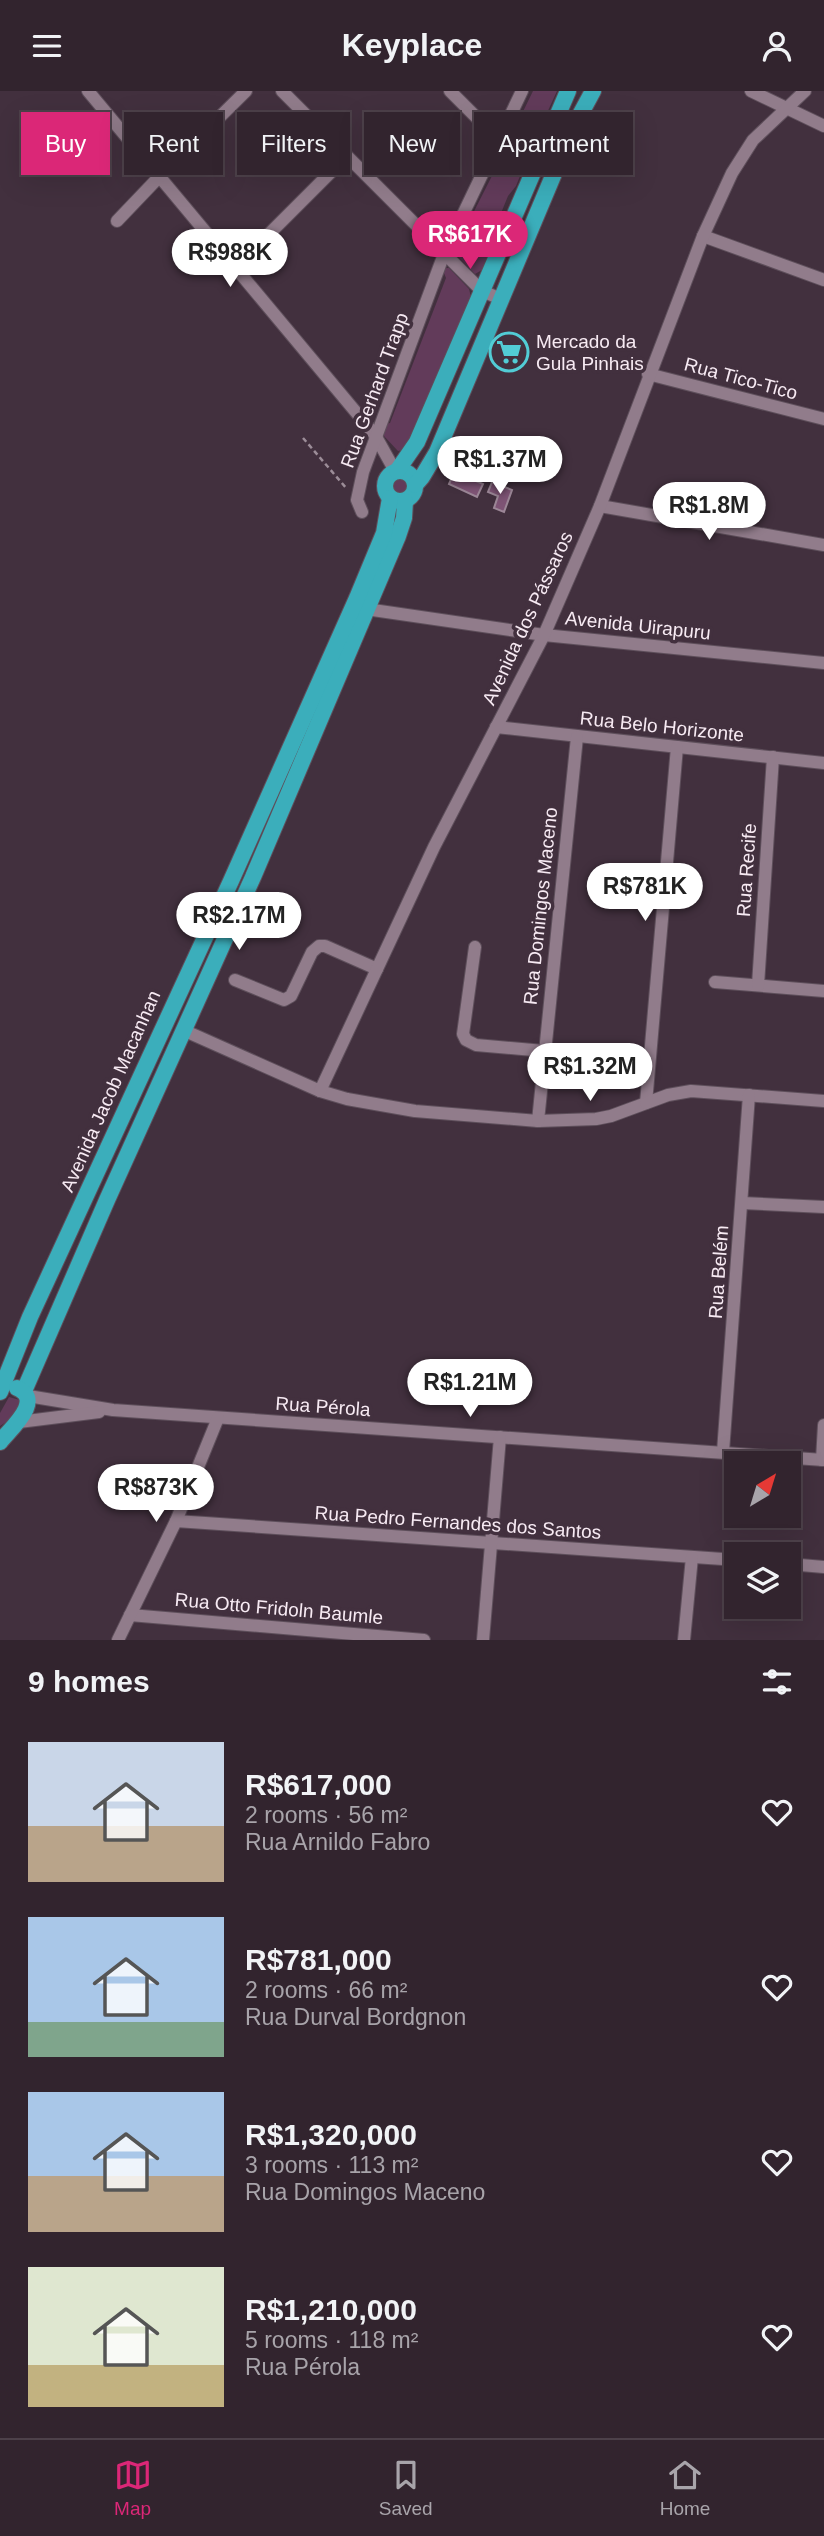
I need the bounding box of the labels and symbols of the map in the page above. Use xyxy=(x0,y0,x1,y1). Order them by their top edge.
pin: R$617K xyxy=(413,211,527,271)
pin: R$988K xyxy=(173,229,287,289)
street label: Rua Gerhard Trapp xyxy=(337,310,412,471)
supermarket icon: Mercado da Gula Pinhais xyxy=(488,331,530,373)
place label: Mercado da Gula Pinhais xyxy=(536,331,644,374)
street label: Rua Tico-Tico xyxy=(682,353,800,404)
pin: R$1.37M xyxy=(435,437,565,496)
pin: R$1.8M xyxy=(652,483,766,542)
street label: Avenida dos Pássaros xyxy=(478,528,577,708)
street label: Avenida Uirapuru xyxy=(564,607,712,644)
street label: Rua Belo Horizonte xyxy=(579,707,745,746)
street label: Rua Domingos Maceno xyxy=(520,806,561,1006)
street label: Rua Recife xyxy=(733,822,760,918)
pin: R$781K xyxy=(588,863,702,923)
pin: R$2.17M xyxy=(174,893,304,952)
street label: Avenida Jacob Macanhan xyxy=(56,987,164,1195)
pin: R$1.32M xyxy=(525,1044,655,1103)
street label: Rua Belém xyxy=(705,1224,732,1320)
pin: R$1.21M xyxy=(405,1359,535,1419)
street label: Rua Pérola xyxy=(275,1393,372,1420)
north arrow xyxy=(724,1451,802,1528)
pin: R$873K xyxy=(99,1465,213,1524)
street label: Rua Pedro Fernandes dos Santos xyxy=(314,1502,602,1543)
street label: Rua Otto Fridoln Baumle xyxy=(174,1589,384,1628)

